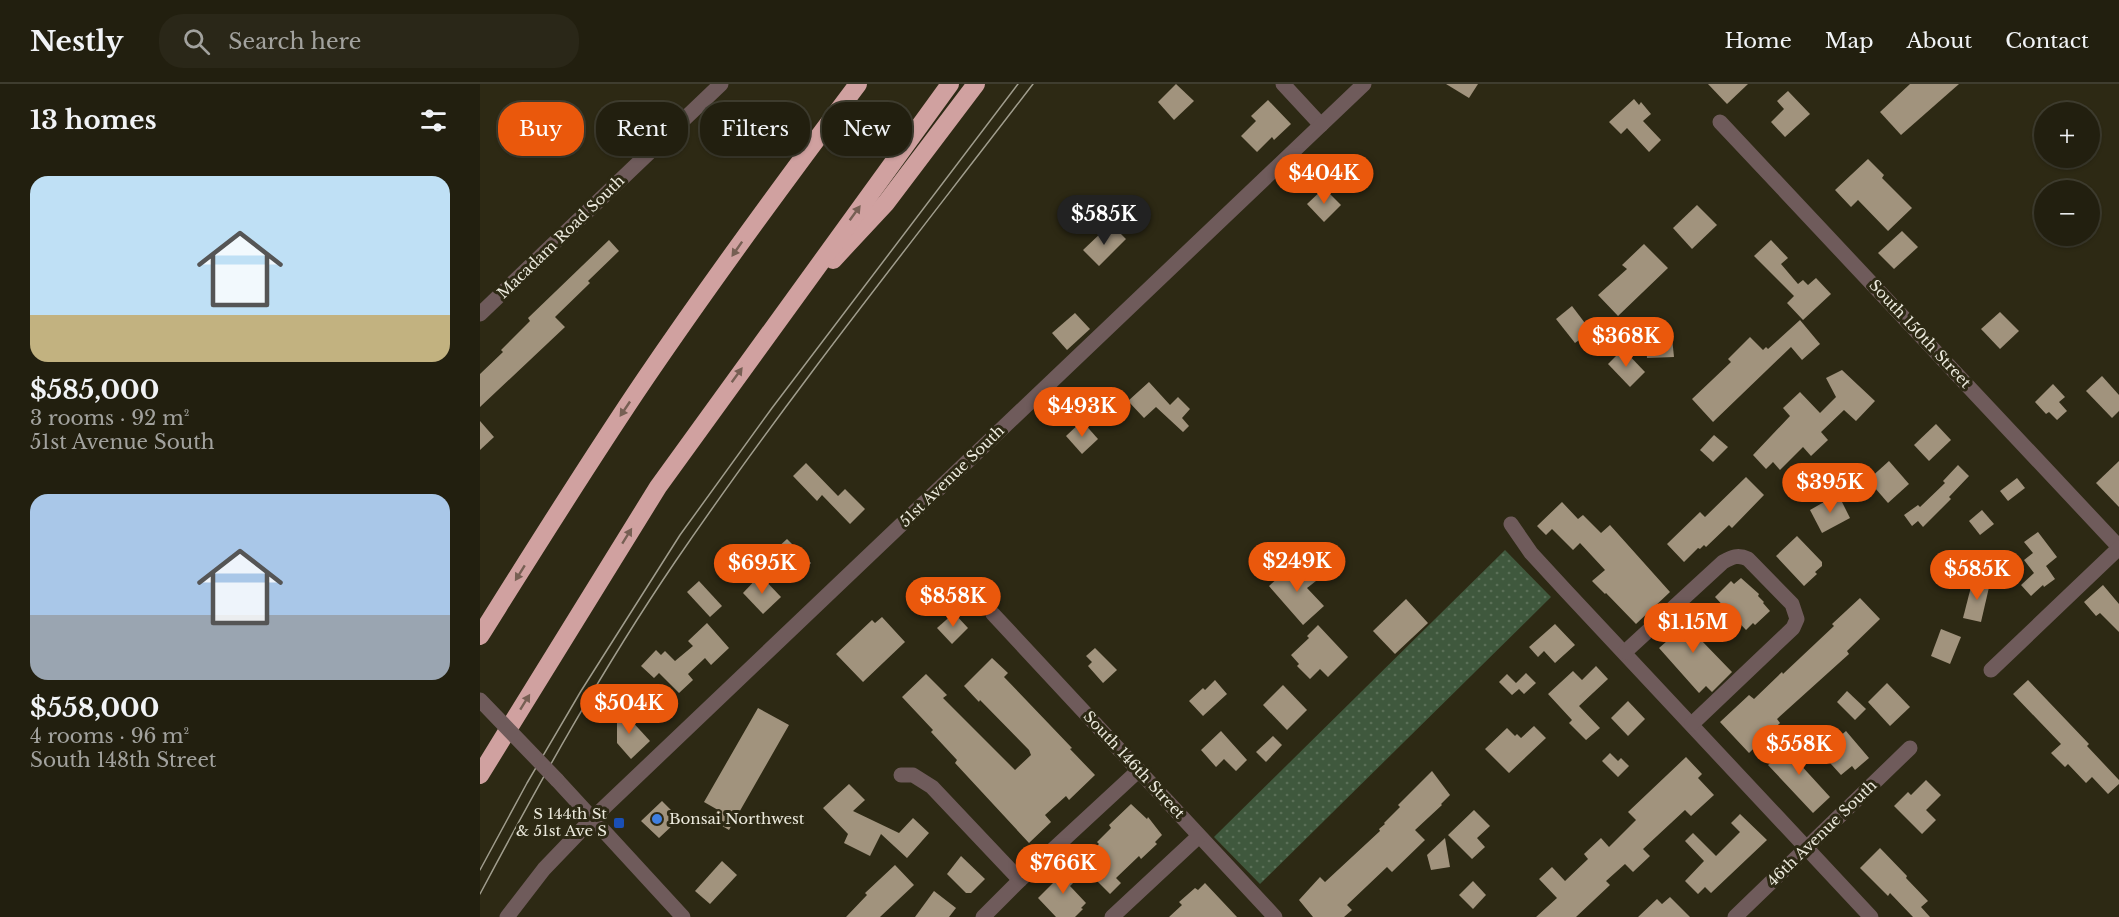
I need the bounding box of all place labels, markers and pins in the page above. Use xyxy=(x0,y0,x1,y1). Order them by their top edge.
pin: $404K xyxy=(1282,154,1366,205)
pin: $585K xyxy=(1062,195,1146,246)
pin: $368K xyxy=(1584,317,1668,368)
pin: $493K xyxy=(1040,387,1124,438)
pin: $395K xyxy=(1788,463,1872,514)
pin: $249K xyxy=(1255,542,1339,593)
pin: $695K xyxy=(720,544,804,595)
pin: $585K xyxy=(1935,550,2019,601)
pin: $858K xyxy=(911,577,995,628)
pin: $1.15M xyxy=(1644,603,1742,654)
pin: $504K xyxy=(587,684,671,735)
pin: $558K xyxy=(1757,725,1841,776)
place label: S 144th St & 51st Ave S xyxy=(516,804,607,840)
place label: Bonsai Northwest xyxy=(669,809,805,828)
marker: Bonsai Northwest xyxy=(650,812,664,826)
marker: S 144th St & 51st Ave S xyxy=(612,816,626,830)
pin: $766K xyxy=(1021,844,1105,895)

